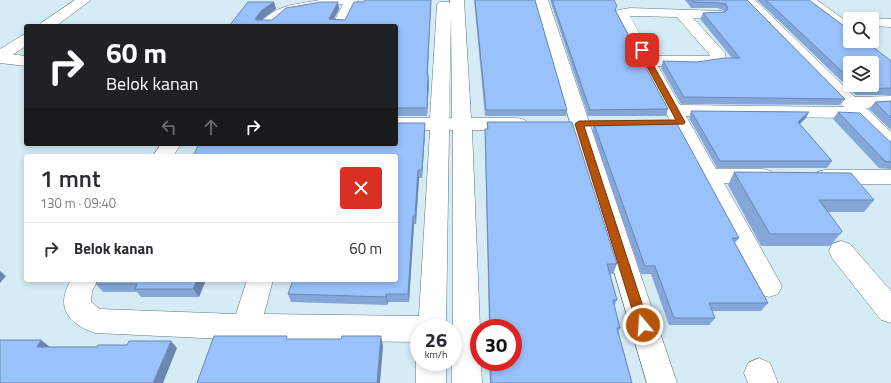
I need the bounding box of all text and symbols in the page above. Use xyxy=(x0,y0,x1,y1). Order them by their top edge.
map controls xyxy=(843,12,879,92)
button: search xyxy=(843,12,879,48)
text: 60 m xyxy=(106,31,167,74)
pin xyxy=(625,33,659,67)
icon: arrive xyxy=(631,39,653,61)
icon: right xyxy=(40,40,92,92)
button: layers xyxy=(843,56,879,92)
text: Belok kanan xyxy=(106,70,198,97)
icon: left xyxy=(158,116,180,138)
icon: ahead xyxy=(200,116,222,138)
icon: right xyxy=(242,116,264,138)
text: 1 mnt xyxy=(40,160,101,196)
button: close xyxy=(340,167,382,209)
text: 130 m · 09:40 xyxy=(40,193,116,213)
text: Belok kanan xyxy=(74,237,154,260)
text: 60 m xyxy=(349,237,382,260)
icon: right xyxy=(40,238,62,260)
position arrow xyxy=(622,304,664,346)
speed limit sign: 30 xyxy=(470,319,522,371)
text: 26 xyxy=(425,324,447,355)
text: km/h xyxy=(425,347,447,362)

